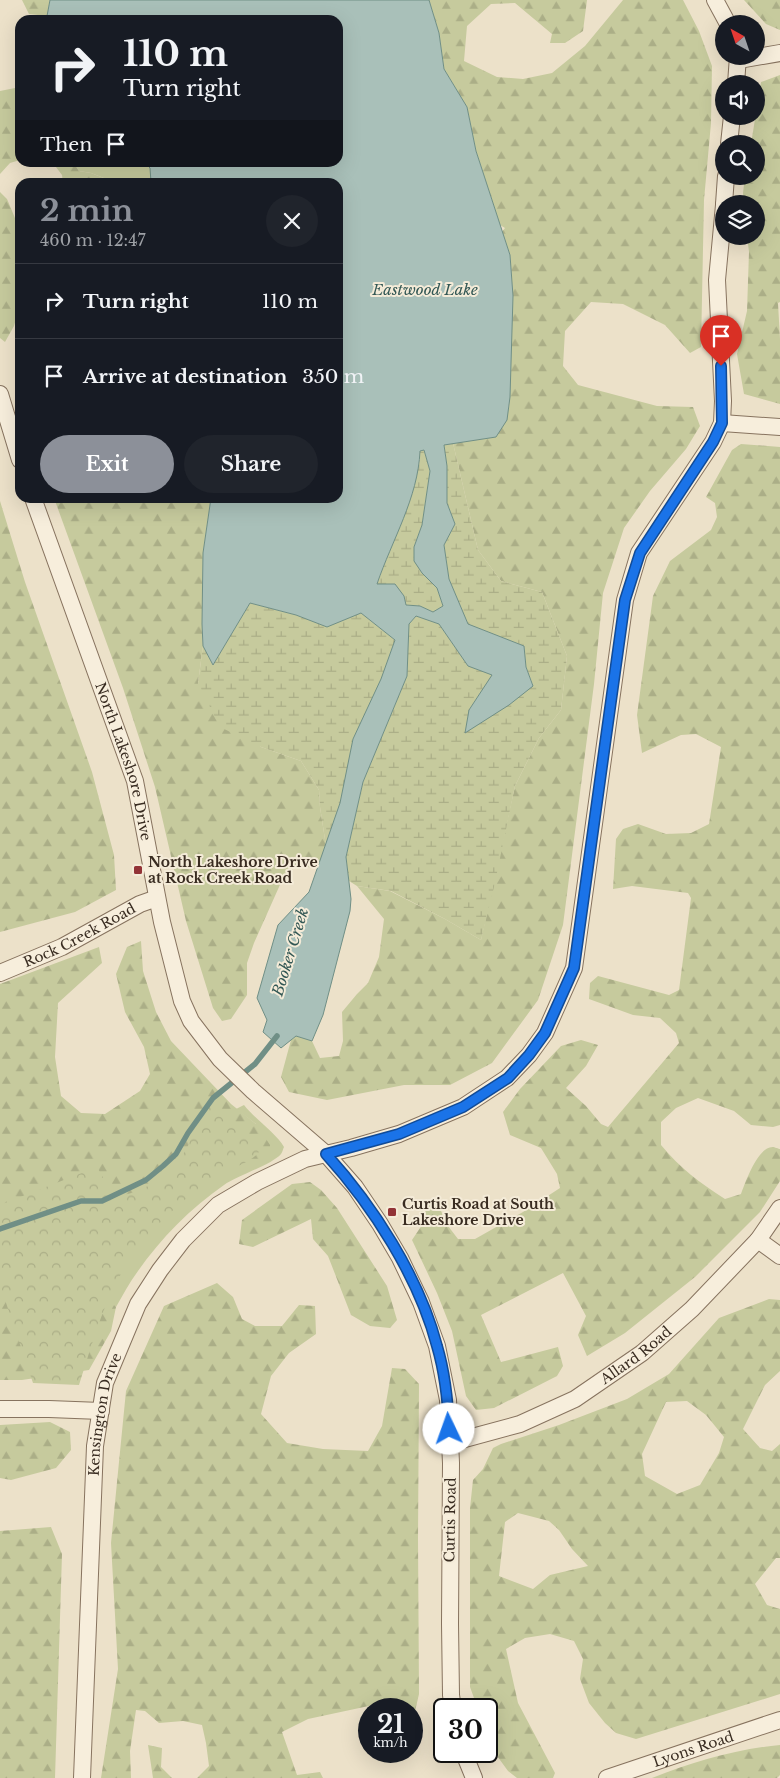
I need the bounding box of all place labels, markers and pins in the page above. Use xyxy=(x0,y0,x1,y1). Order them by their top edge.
pin xyxy=(700,315,742,366)
place label: North Lakeshore Drive at Rock Creek Road xyxy=(148,853,318,887)
marker: North Lakeshore Drive at Rock Creek Road xyxy=(132,864,144,876)
place label: Curtis Road at South Lakeshore Drive xyxy=(402,1195,554,1229)
marker: Curtis Road at South Lakeshore Drive xyxy=(386,1206,398,1218)

